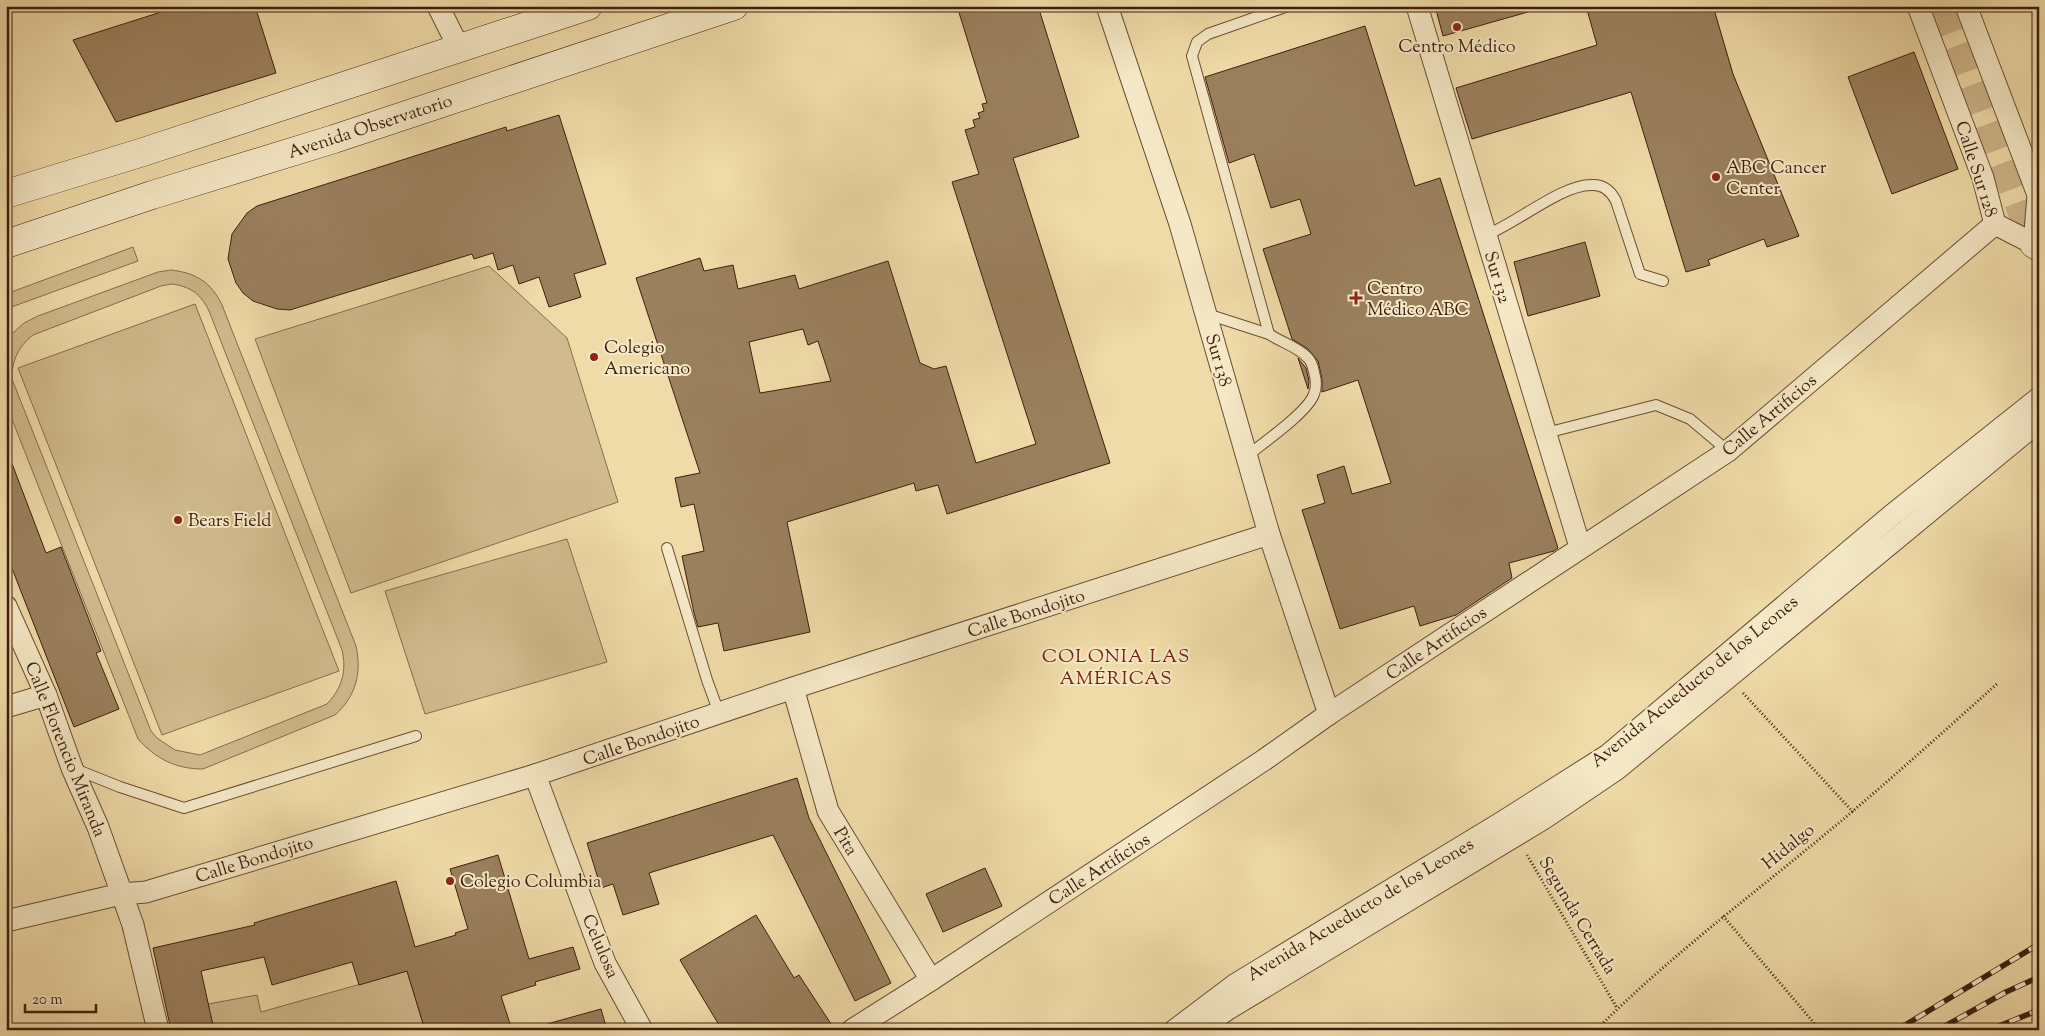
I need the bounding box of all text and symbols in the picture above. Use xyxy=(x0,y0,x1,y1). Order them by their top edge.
marker: Centro Médico xyxy=(1451,21,1463,33)
place label: Centro Médico xyxy=(1398,35,1516,61)
street label: Avenida Observatorio xyxy=(285,89,456,167)
street label: Calle Sur 128 xyxy=(1947,118,2003,221)
place label: ABC Cancer Center xyxy=(1726,156,1827,203)
marker: ABC Cancer Center xyxy=(1710,171,1722,183)
street label: Sur 132 xyxy=(1476,248,1517,308)
place label: Centro Médico ABC xyxy=(1367,277,1469,324)
marker: Centro Médico ABC xyxy=(1349,291,1363,305)
street label: Sur 138 xyxy=(1197,331,1237,390)
place label: Colegio Americano xyxy=(604,336,690,383)
marker: Colegio Americano xyxy=(588,351,600,363)
street label: Calle Artificios xyxy=(1717,369,1823,464)
place label: Bears Field xyxy=(188,509,271,535)
marker: Bears Field xyxy=(172,514,184,526)
street label: Calle Bondojito xyxy=(965,584,1089,646)
street label: Avenida Acueducto de los Leones xyxy=(1586,590,1805,775)
street label: Calle Artificios xyxy=(1381,601,1493,688)
district label: COLONIA LAS AMÉRICAS xyxy=(1042,644,1190,693)
street label: Calle Florencio Miranda xyxy=(17,658,111,841)
street label: Calle Bondojito xyxy=(580,710,704,774)
street label: Hidalgo xyxy=(1757,818,1821,877)
street label: Pita xyxy=(826,823,863,861)
street label: Calle Artificios xyxy=(1044,828,1156,913)
street label: Calle Bondojito xyxy=(192,831,317,891)
street label: Avenida Acueducto de los Leones xyxy=(1243,832,1479,989)
street label: Segunda Cerrada xyxy=(1531,852,1622,980)
place label: Colegio Columbia xyxy=(460,870,601,896)
marker: Colegio Columbia xyxy=(444,875,456,887)
street label: Celulosa xyxy=(574,911,624,983)
scale bar xyxy=(25,981,96,1013)
text: 20 m xyxy=(32,990,63,1011)

